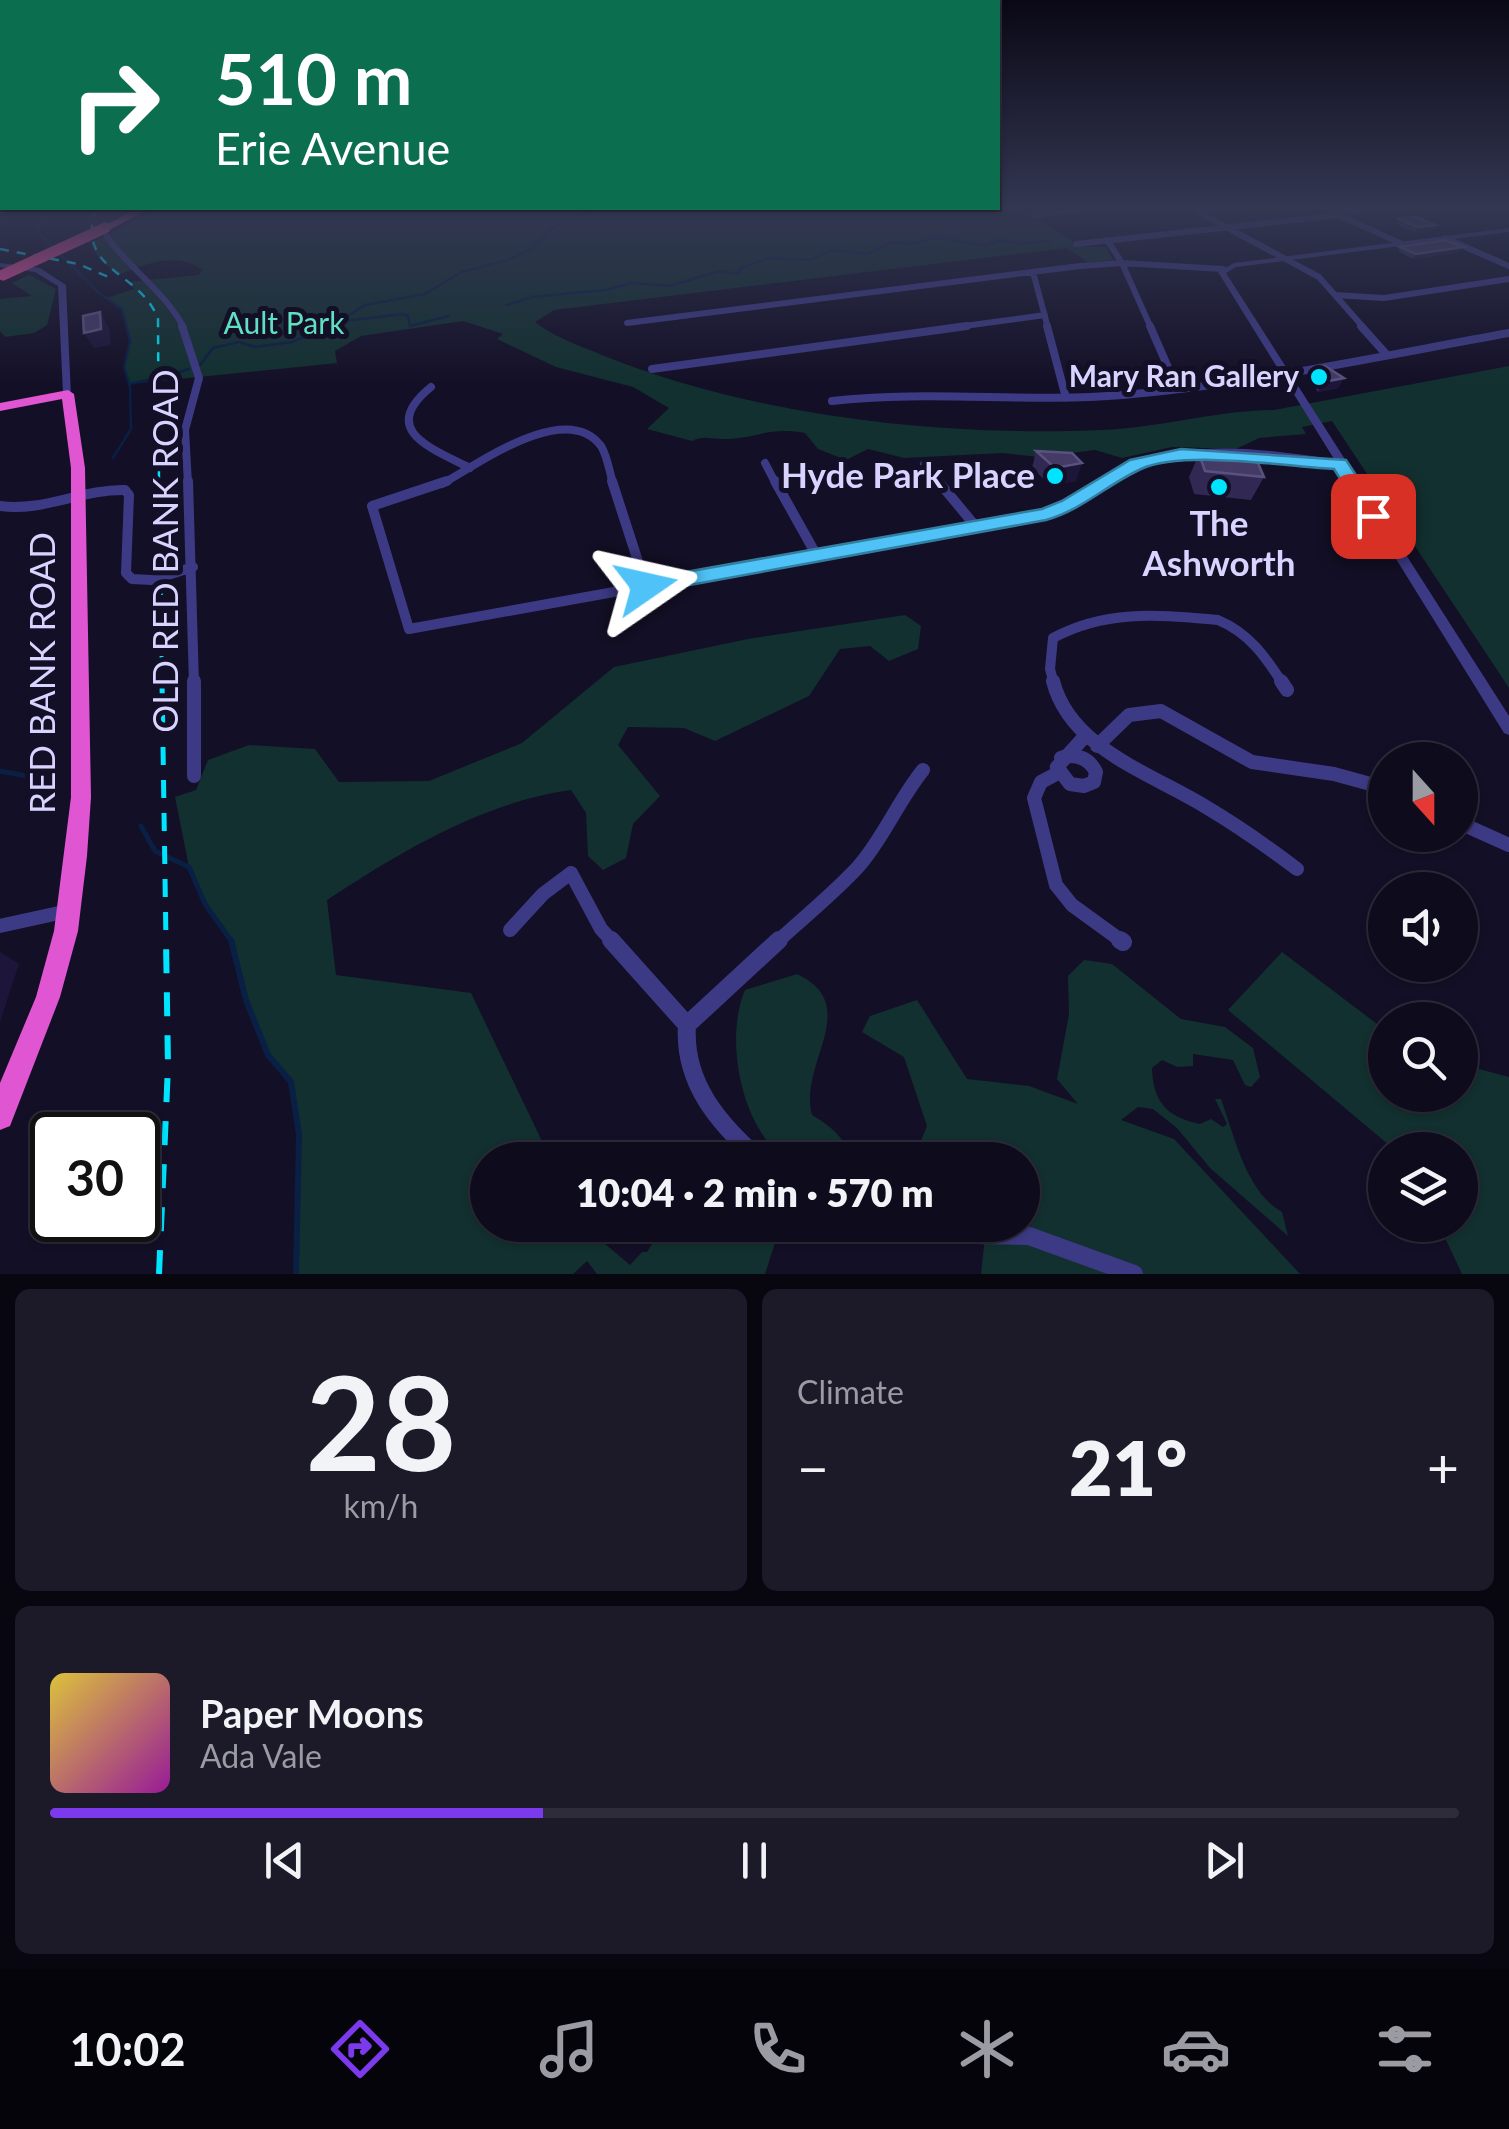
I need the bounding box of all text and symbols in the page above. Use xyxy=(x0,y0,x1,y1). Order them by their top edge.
text: 510 m xyxy=(215,36,412,120)
icon: right xyxy=(50,40,180,170)
text: Erie Avenue xyxy=(215,121,450,175)
park label: Ault Park xyxy=(224,304,345,340)
place label: Mary Ran Gallery xyxy=(1069,357,1299,393)
marker: Mary Ran Gallery xyxy=(1308,366,1330,388)
street label: OLD RED BANK ROAD xyxy=(143,369,185,733)
place label: Hyde Park Place xyxy=(781,453,1035,495)
marker: Hyde Park Place xyxy=(1044,465,1066,487)
pin xyxy=(1331,474,1416,559)
marker: The Ashworth xyxy=(1208,476,1230,498)
icon: arrive xyxy=(1346,489,1401,544)
place label: The Ashworth xyxy=(1141,501,1296,583)
street label: RED BANK ROAD xyxy=(20,532,62,814)
position arrow xyxy=(594,534,698,638)
north arrow xyxy=(1368,742,1478,852)
map controls xyxy=(1368,742,1478,1242)
button: sound xyxy=(1368,872,1478,982)
button: search xyxy=(1368,1002,1478,1112)
speed limit sign: 30 xyxy=(30,1112,160,1242)
button: layers xyxy=(1368,1132,1478,1242)
text: 10:04 · 2 min · 570 m xyxy=(576,1169,934,1215)
text: 28 xyxy=(306,1343,456,1499)
text: Climate xyxy=(797,1372,904,1411)
text: 21° xyxy=(1069,1422,1187,1512)
text: − xyxy=(797,1434,829,1500)
text: + xyxy=(1427,1434,1459,1500)
text: km/h xyxy=(344,1486,418,1525)
text: Paper Moons xyxy=(200,1690,424,1736)
text: Ada Vale xyxy=(200,1736,322,1775)
icon: previous xyxy=(257,1833,312,1888)
icon: pause xyxy=(727,1833,782,1888)
icon: next xyxy=(1197,1833,1252,1888)
icon: directions xyxy=(325,2014,395,2084)
icon: music xyxy=(534,2014,604,2084)
icon: phone xyxy=(743,2014,813,2084)
icon: climate xyxy=(952,2014,1022,2084)
icon: car xyxy=(1161,2014,1231,2084)
icon: filters xyxy=(1370,2014,1440,2084)
text: 10:02 xyxy=(70,2022,186,2076)

